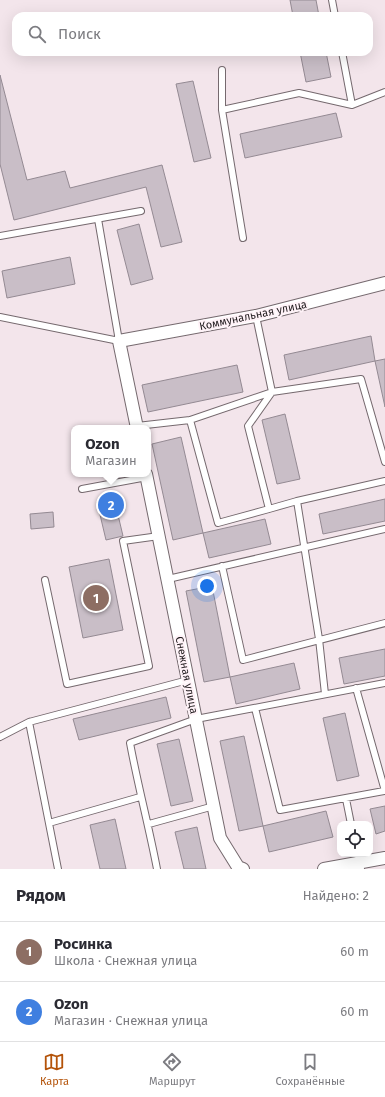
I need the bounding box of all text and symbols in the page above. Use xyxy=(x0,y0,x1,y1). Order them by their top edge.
search box xyxy=(12,12,373,56)
icon: search xyxy=(26,23,48,45)
text: Поиск xyxy=(58,25,101,43)
street label: Коммунальная улица xyxy=(198,298,308,333)
popup xyxy=(71,425,151,477)
text: Ozon xyxy=(85,435,120,453)
text: Магазин xyxy=(85,453,137,468)
pin: 2 xyxy=(98,490,124,520)
your location xyxy=(197,576,217,596)
pin: 1 xyxy=(83,583,109,613)
street label: Снежная улица xyxy=(173,635,200,715)
map controls xyxy=(337,821,373,857)
button: locate xyxy=(337,821,373,857)
text: Рядом xyxy=(16,885,66,906)
text: Найдено: 2 xyxy=(303,888,369,903)
text: Росинка xyxy=(54,935,112,953)
text: 1 xyxy=(26,944,32,959)
text: 60 m xyxy=(340,944,369,959)
text: Школа · Снежная улица xyxy=(54,953,197,968)
text: Ozon xyxy=(54,995,88,1013)
text: 2 xyxy=(26,1004,32,1019)
text: 60 m xyxy=(340,1004,369,1019)
text: Магазин · Снежная улица xyxy=(54,1013,208,1028)
tab: Карта xyxy=(40,1051,69,1088)
tab: Маршрут xyxy=(149,1051,196,1088)
tab: Сохранённые xyxy=(275,1051,345,1088)

